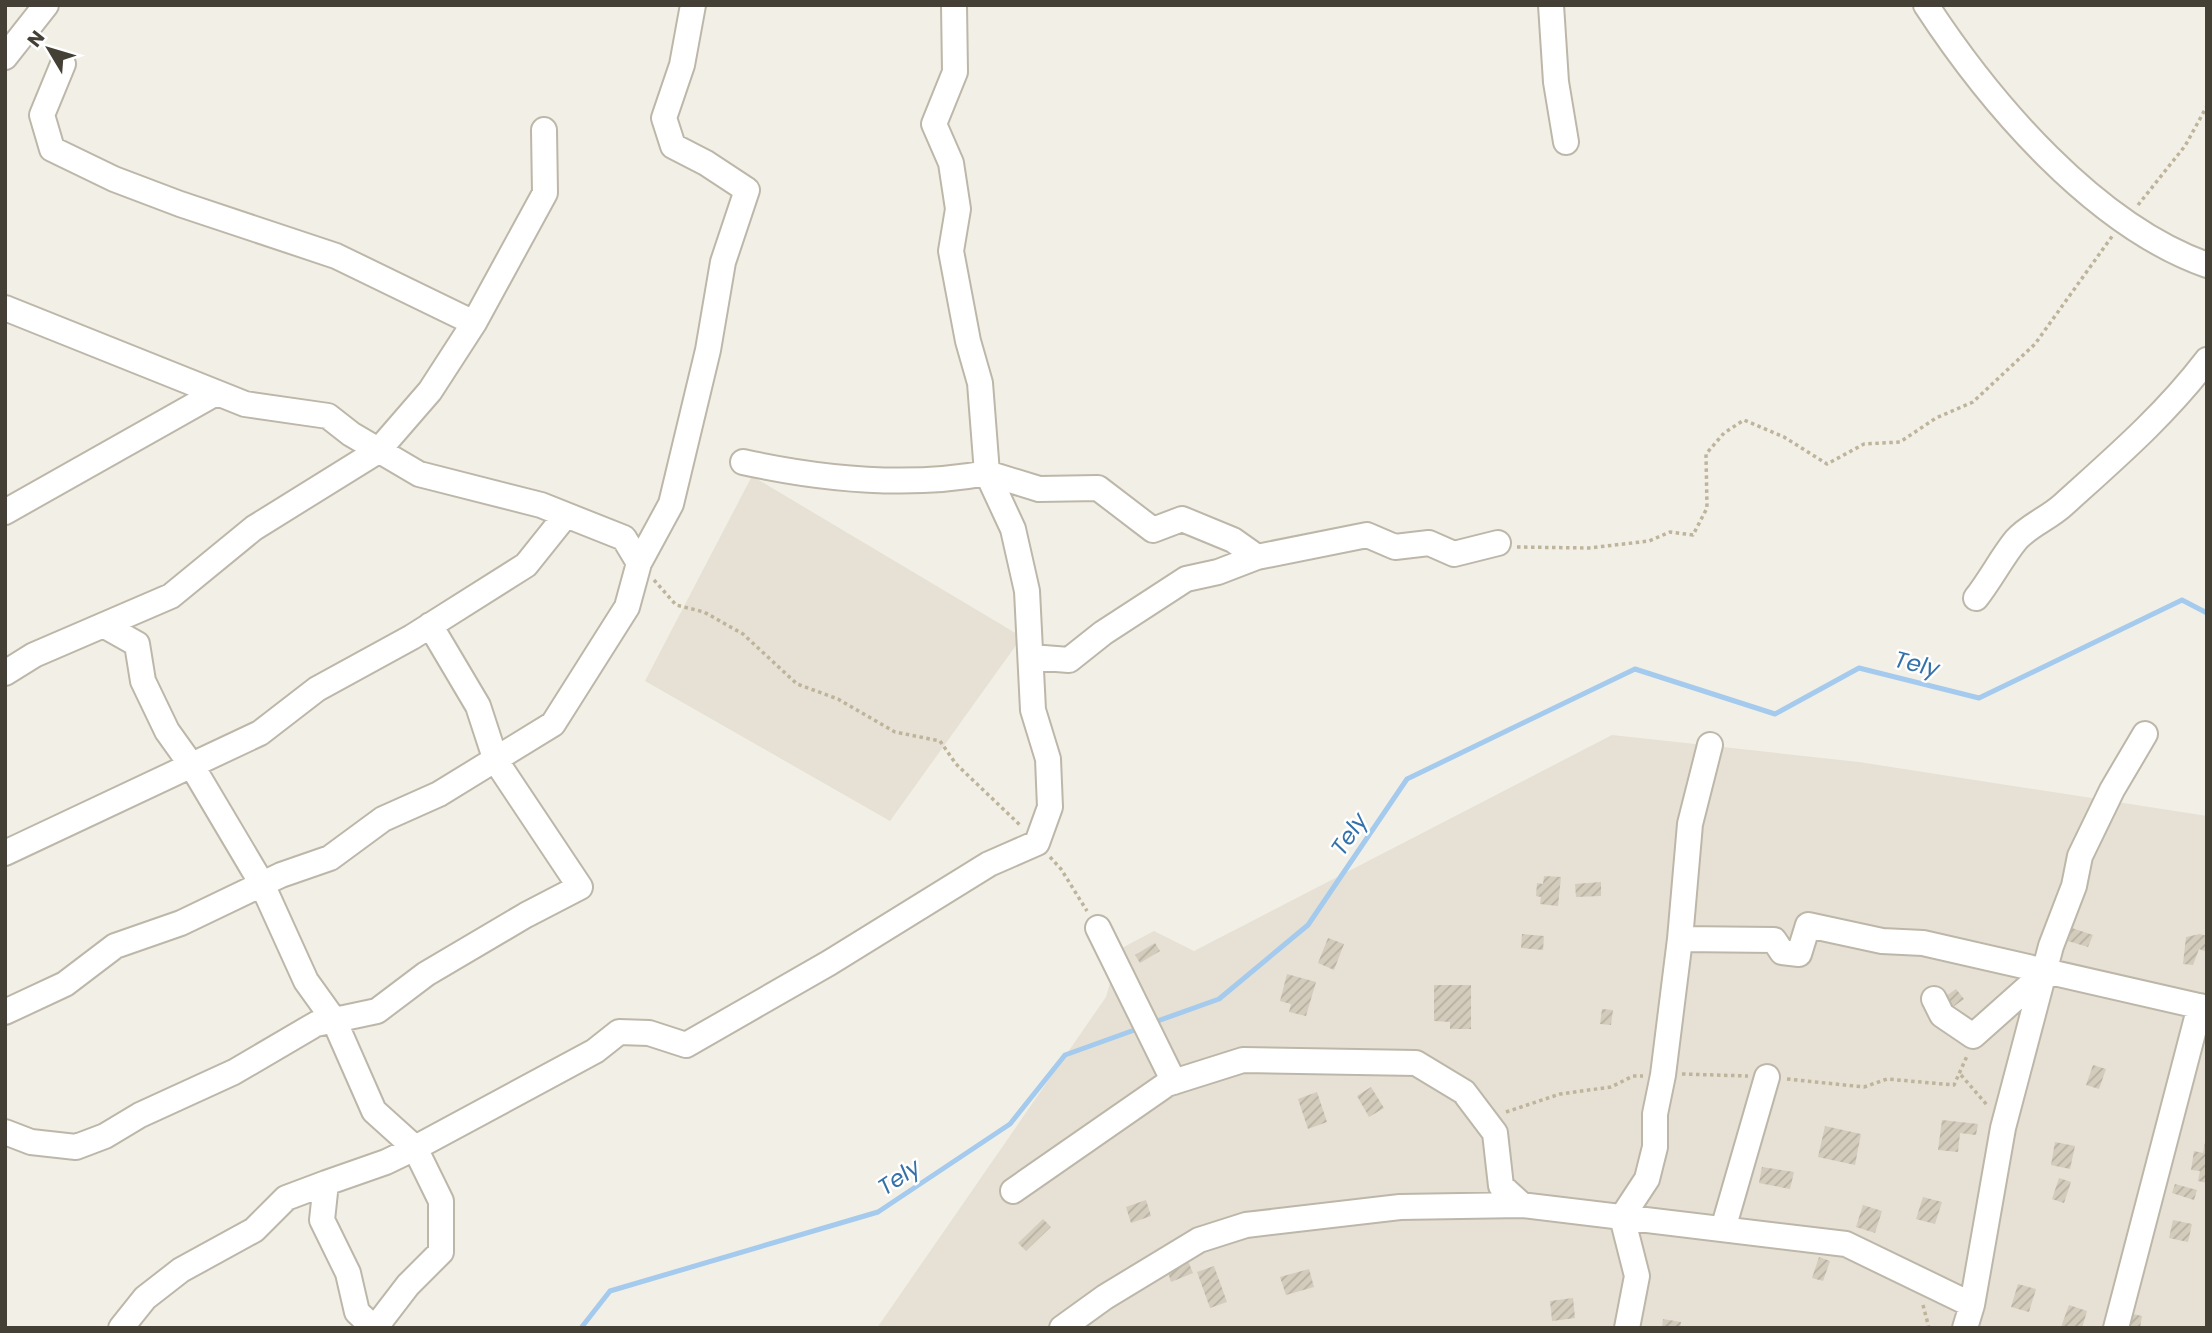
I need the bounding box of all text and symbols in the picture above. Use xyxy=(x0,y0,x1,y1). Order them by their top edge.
north arrow xyxy=(14,14,84,84)
text: N xyxy=(21,25,51,53)
water label: Tely xyxy=(1891,643,1944,685)
water label: Tely xyxy=(1323,805,1376,862)
water label: Tely xyxy=(871,1150,928,1203)

